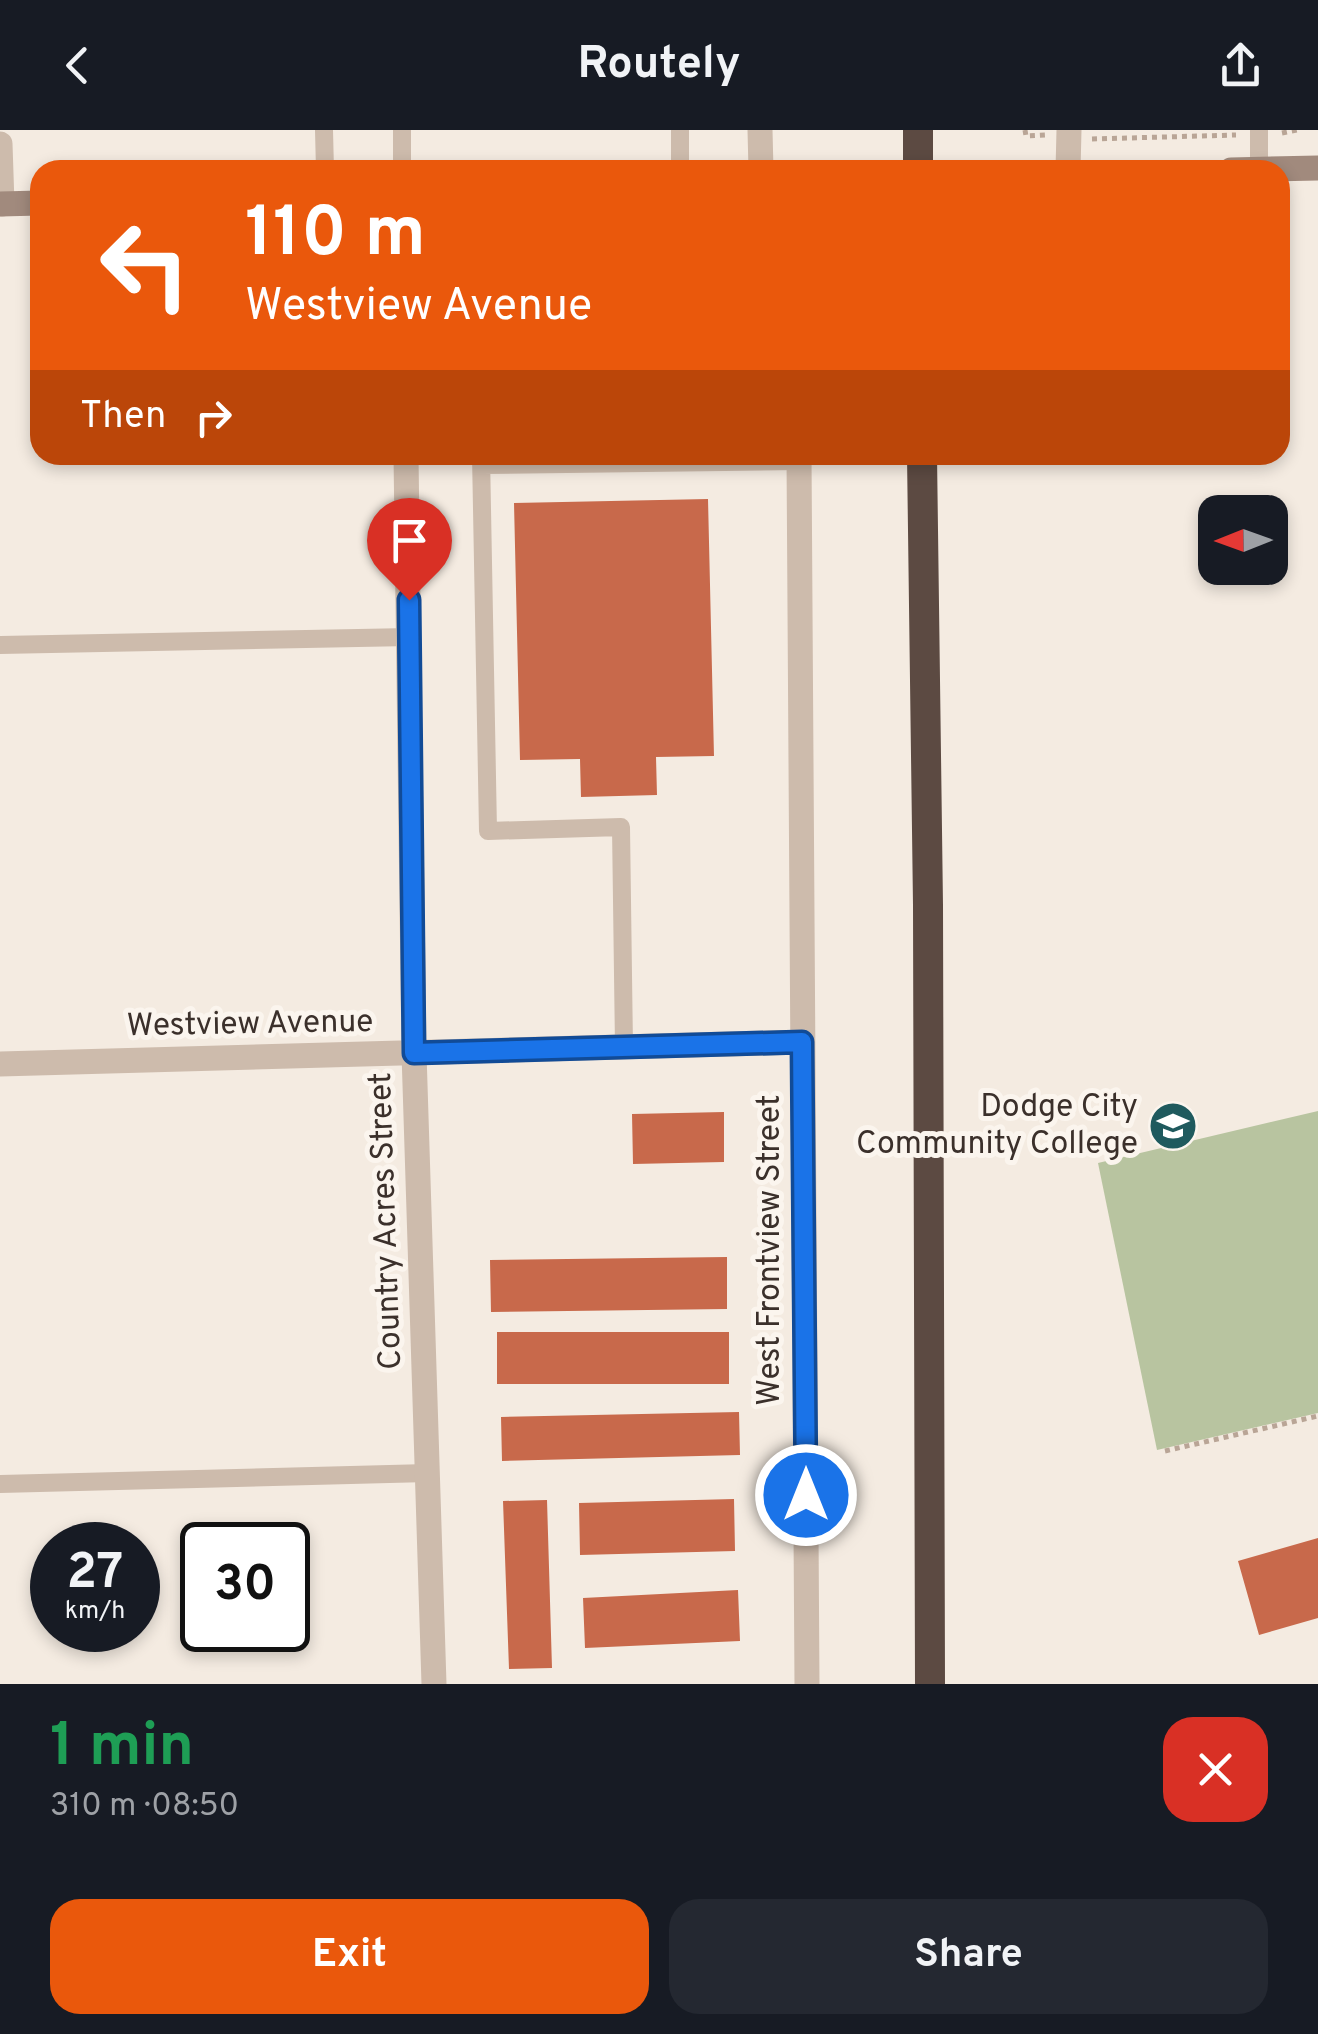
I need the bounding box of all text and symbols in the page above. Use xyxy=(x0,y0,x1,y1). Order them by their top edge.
text: Routely xyxy=(578,37,740,94)
icon: back xyxy=(50,38,105,93)
icon: share xyxy=(1213,38,1268,93)
text: 110 m xyxy=(245,192,426,281)
icon: left xyxy=(80,200,210,330)
text: Westview Avenue xyxy=(245,279,592,336)
icon: right xyxy=(186,390,241,445)
text: Then xyxy=(80,393,166,442)
north arrow xyxy=(1198,495,1288,585)
map controls xyxy=(1198,495,1288,585)
pin xyxy=(367,498,452,601)
icon: arrive xyxy=(382,513,437,568)
street label: Westview Avenue xyxy=(126,1003,374,1047)
street label: Country Acres Street xyxy=(362,1071,412,1371)
place label: Dodge City Community College xyxy=(856,1088,1138,1165)
street label: West Frontview Street xyxy=(751,1094,791,1406)
school or university icon: Dodge City Community College xyxy=(1147,1100,1199,1152)
position arrow xyxy=(754,1443,858,1547)
speed limit sign: 30 xyxy=(180,1522,310,1652)
text: 27 xyxy=(67,1543,123,1606)
text: km/h xyxy=(65,1596,125,1628)
text: 1 min xyxy=(50,1711,194,1787)
button: close xyxy=(1163,1717,1268,1822)
text: 310 m · 08:50 xyxy=(50,1787,239,1827)
button: Exit xyxy=(50,1899,649,2014)
button: Share xyxy=(669,1899,1268,2014)

